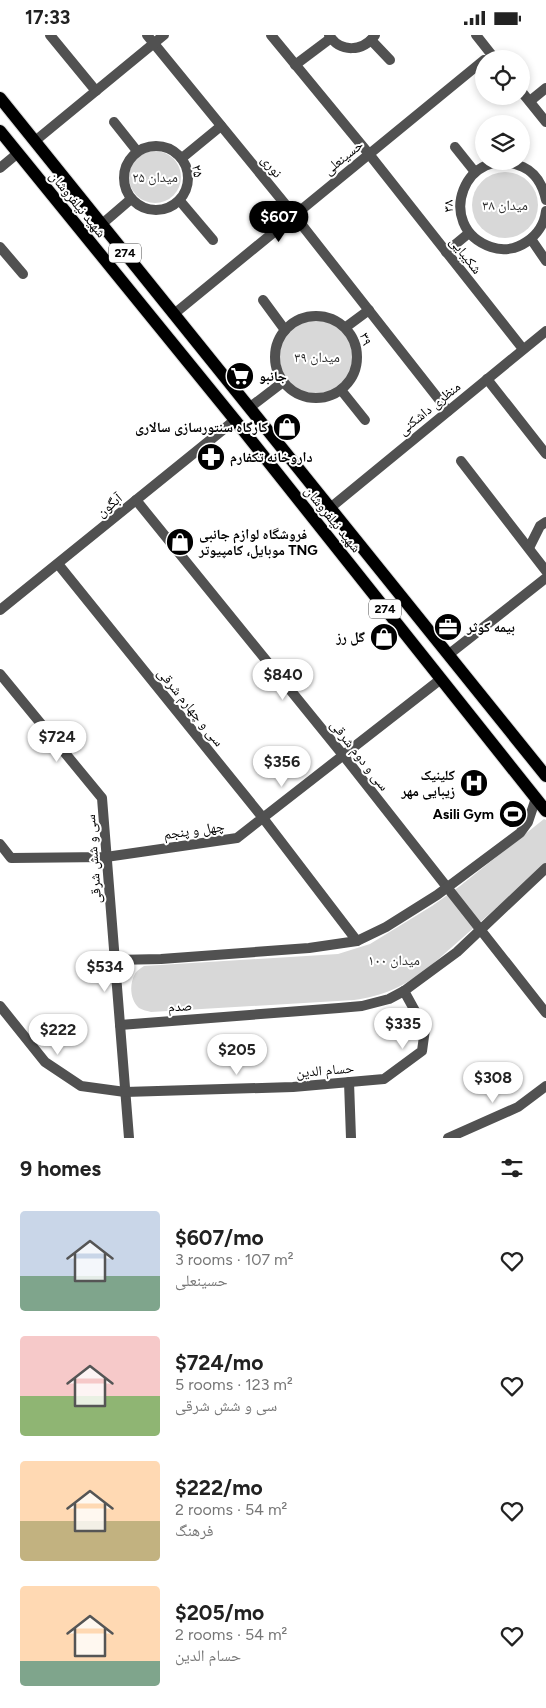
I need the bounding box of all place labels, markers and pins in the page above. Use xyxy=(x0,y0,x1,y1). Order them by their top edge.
pin: $607 xyxy=(249,201,309,243)
supermarket icon: جانبو xyxy=(225,361,255,391)
place label: جانبو xyxy=(259,368,287,385)
shop icon: کارگاه سنتورسازی سالاری xyxy=(272,412,302,442)
place label: کارگاه سنتورسازی سالاری xyxy=(135,419,268,436)
pharmacy icon: داروخانه تکفارم xyxy=(196,442,226,472)
place label: داروخانه تکفارم xyxy=(230,449,313,467)
place label: فروشگاه لوازم جانبی موبایل، کامپيوتر TNG xyxy=(198,526,318,559)
shop icon: فروشگاه لوازم جانبی موبایل، کامپيوتر TNG xyxy=(165,527,195,557)
office icon: بیمه کوثر xyxy=(433,612,463,642)
place label: بیمه کوثر xyxy=(466,619,515,636)
shop icon: گل رز xyxy=(369,622,399,652)
place label: گل رز xyxy=(335,629,365,646)
pin: $840 xyxy=(253,659,313,701)
pin: $724 xyxy=(27,721,87,763)
pin: $356 xyxy=(252,745,312,788)
place label: کلینیک زیبایی مهر xyxy=(400,767,455,800)
hospital icon: کلینیک زیبایی مهر xyxy=(459,768,489,798)
sports icon: Asili Gym xyxy=(498,799,528,829)
place label: Asili Gym xyxy=(433,806,494,823)
pin: $534 xyxy=(75,951,135,993)
pin: $335 xyxy=(373,1007,433,1050)
pin: $222 xyxy=(28,1013,88,1056)
pin: $205 xyxy=(207,1033,267,1076)
pin: $308 xyxy=(463,1061,523,1104)

